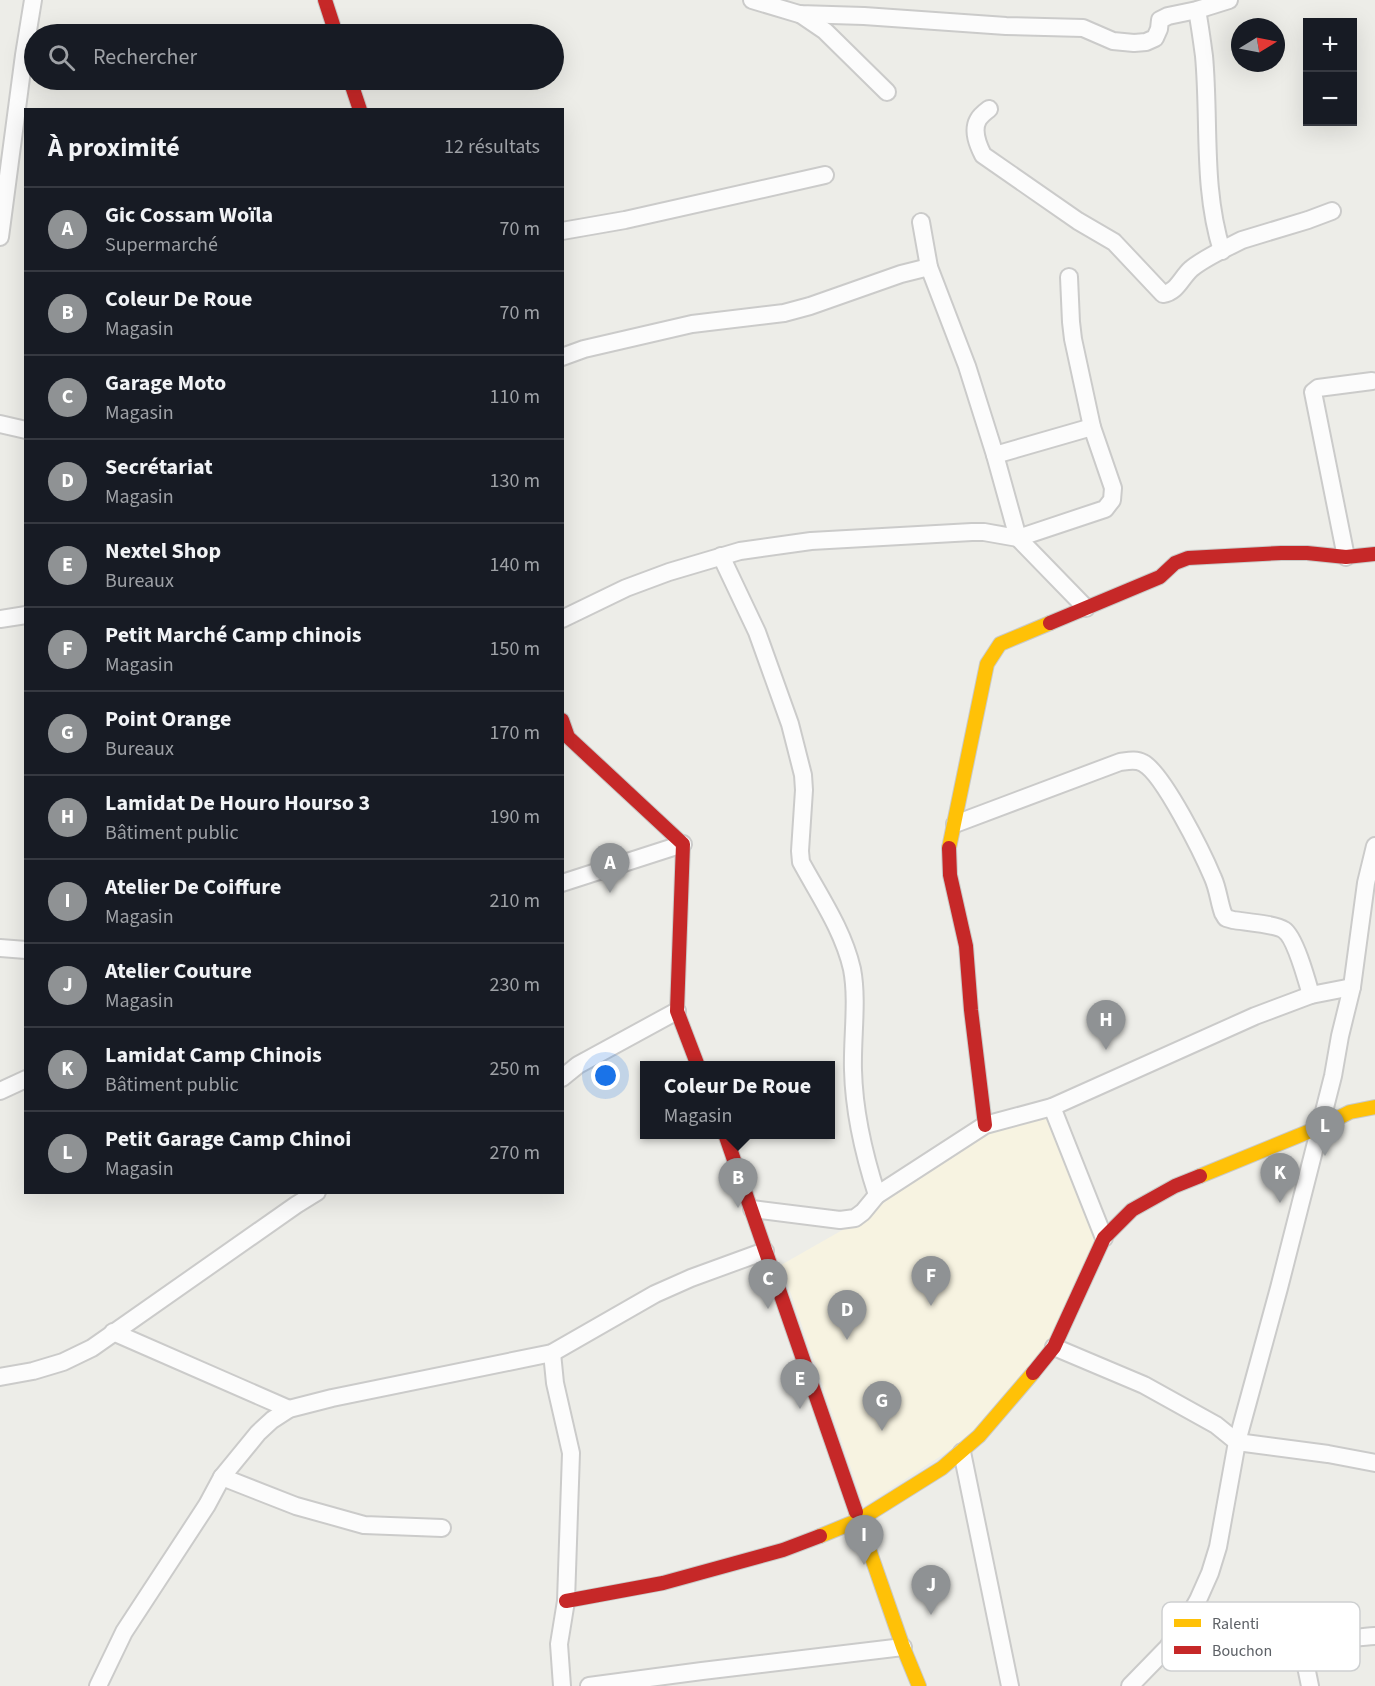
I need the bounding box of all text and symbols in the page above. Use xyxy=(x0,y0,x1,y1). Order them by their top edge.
north arrow xyxy=(1231,18,1285,72)
map controls xyxy=(1303,18,1357,126)
button: + xyxy=(1303,18,1357,72)
search box xyxy=(24,24,564,90)
icon: search xyxy=(45,41,78,74)
text: Rechercher xyxy=(93,41,197,73)
button: − xyxy=(1303,72,1357,126)
text: À proximité xyxy=(48,129,180,166)
text: 12 résultats xyxy=(444,133,540,161)
text: Gic Cossam Woïla xyxy=(105,199,273,231)
text: A xyxy=(62,215,73,243)
text: 70 m xyxy=(500,215,540,243)
text: Supermarché xyxy=(105,231,218,259)
text: Coleur De Roue xyxy=(105,283,253,315)
text: B xyxy=(61,299,74,327)
text: 70 m xyxy=(500,299,540,327)
text: Magasin xyxy=(105,315,174,343)
text: Garage Moto xyxy=(105,367,226,399)
text: C xyxy=(62,383,73,411)
text: 110 m xyxy=(490,383,540,411)
text: Magasin xyxy=(105,399,174,427)
text: Secrétariat xyxy=(105,451,213,483)
text: D xyxy=(61,467,74,495)
text: 130 m xyxy=(490,467,540,495)
text: Magasin xyxy=(105,483,174,511)
text: Nextel Shop xyxy=(105,535,221,567)
text: E xyxy=(62,551,73,579)
text: 140 m xyxy=(490,551,540,579)
text: Bureaux xyxy=(105,567,174,595)
text: Petit Marché Camp chinois xyxy=(105,619,362,651)
text: F xyxy=(62,635,73,663)
text: 150 m xyxy=(490,635,540,663)
text: Magasin xyxy=(105,651,174,679)
text: Point Orange xyxy=(105,703,231,735)
text: G xyxy=(61,719,74,747)
text: 170 m xyxy=(490,719,540,747)
text: Bureaux xyxy=(105,735,174,763)
text: Lamidat De Houro Hourso 3 xyxy=(105,787,370,819)
text: H xyxy=(61,803,74,831)
text: 190 m xyxy=(490,803,540,831)
text: Bâtiment public xyxy=(105,819,239,847)
pin: A xyxy=(590,844,630,893)
text: Atelier De Coiffure xyxy=(105,871,281,903)
text: I xyxy=(64,887,71,915)
text: 210 m xyxy=(490,887,540,915)
text: Magasin xyxy=(105,903,174,931)
text: Atelier Couture xyxy=(105,955,252,987)
text: J xyxy=(62,971,73,999)
text: 230 m xyxy=(490,971,540,999)
text: Magasin xyxy=(105,987,174,1015)
pin: H xyxy=(1086,1000,1126,1050)
text: Lamidat Camp Chinois xyxy=(105,1039,322,1071)
text: K xyxy=(61,1055,74,1083)
text: 250 m xyxy=(490,1055,540,1083)
your location xyxy=(591,1061,620,1090)
popup xyxy=(640,1061,835,1139)
text: Coleur De Roue xyxy=(664,1070,811,1102)
text: Bâtiment public xyxy=(105,1071,239,1099)
text: Magasin xyxy=(664,1102,732,1130)
pin: L xyxy=(1306,1106,1344,1156)
text: Petit Garage Camp Chinoi xyxy=(105,1123,351,1155)
text: L xyxy=(62,1139,73,1167)
text: 270 m xyxy=(490,1139,540,1167)
pin: K xyxy=(1260,1154,1300,1203)
text: Magasin xyxy=(105,1155,174,1183)
pin: B xyxy=(718,1158,758,1208)
pin: F xyxy=(912,1256,950,1306)
pin: C xyxy=(748,1260,788,1309)
pin: D xyxy=(828,1290,866,1340)
pin: E xyxy=(780,1360,820,1409)
pin: G xyxy=(862,1382,902,1431)
pin: I xyxy=(844,1516,884,1565)
pin: J xyxy=(912,1566,950,1615)
legend xyxy=(1162,1602,1360,1671)
text: Ralenti xyxy=(1212,1613,1259,1635)
text: Bouchon xyxy=(1212,1640,1272,1662)

